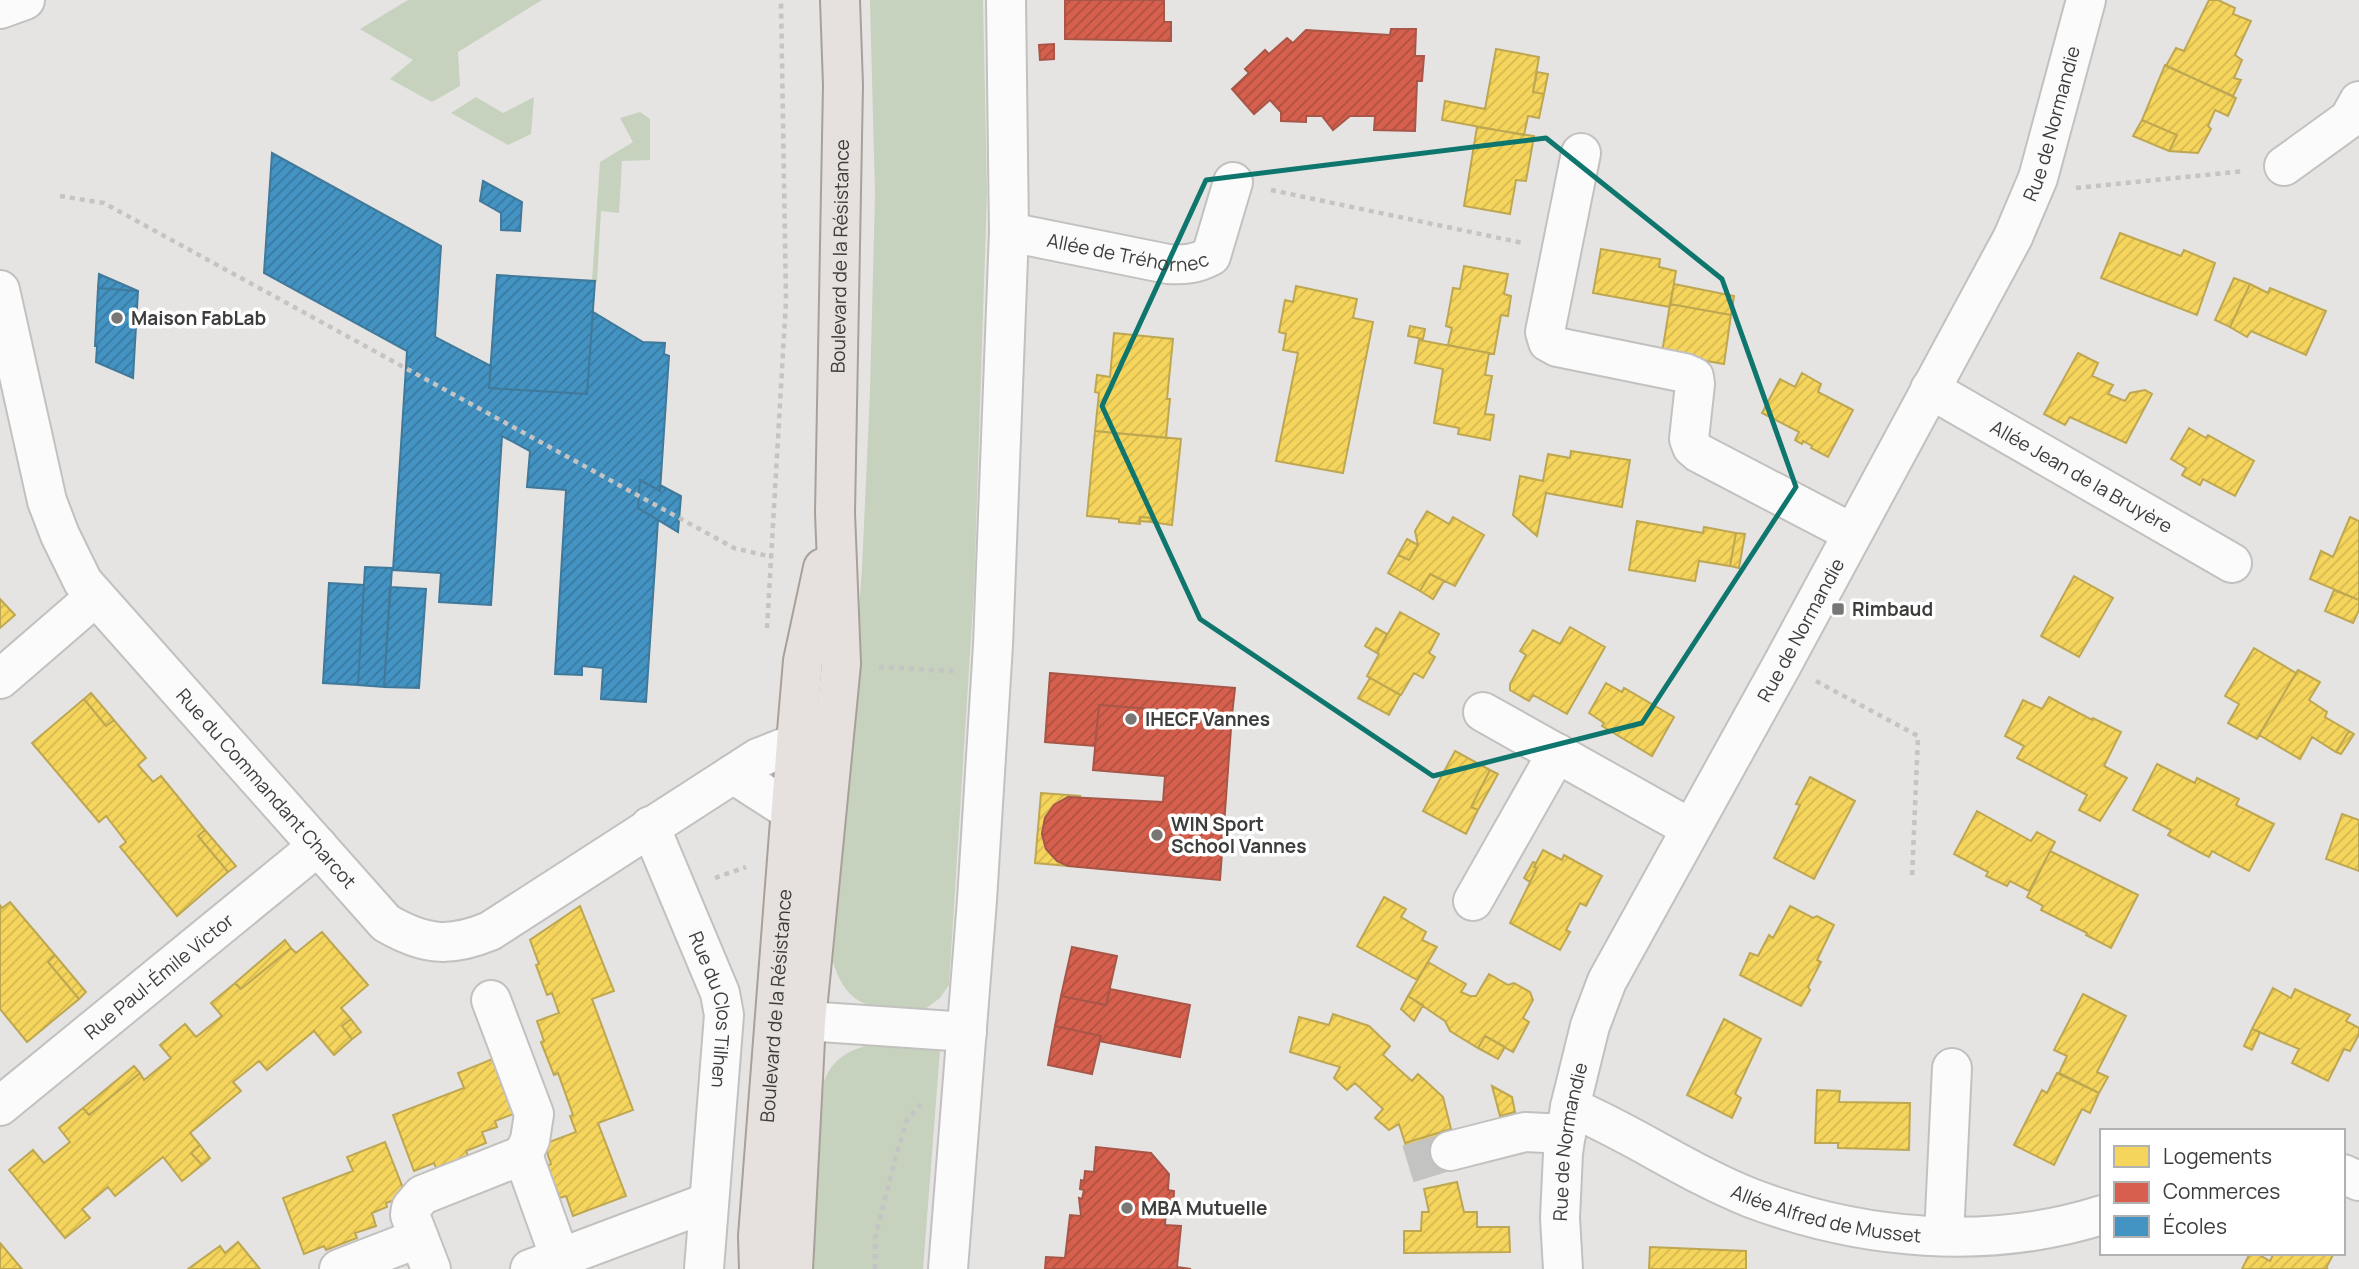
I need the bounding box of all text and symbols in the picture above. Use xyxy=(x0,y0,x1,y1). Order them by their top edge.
street label: Rue de Normandie xyxy=(2017,43,2086,205)
street label: Boulevard de la Résistance xyxy=(825,139,855,373)
street label: Allée de Tréhornec xyxy=(1045,227,1212,277)
place label: Maison FabLab xyxy=(131,305,266,331)
marker: Maison FabLab xyxy=(109,310,125,326)
street label: Allée Jean de la Bruyère xyxy=(1986,414,2177,539)
street label: Rue de Normandie xyxy=(1751,553,1850,707)
place label: Rimbaud xyxy=(1852,596,1933,622)
marker: Rimbaud xyxy=(1830,601,1846,617)
street label: Rue du Commandant Charcot xyxy=(171,683,362,894)
place label: IHECF Vannes xyxy=(1145,706,1270,732)
marker: IHECF Vannes xyxy=(1123,711,1139,727)
place label: WIN Sport School Vannes xyxy=(1171,811,1307,859)
marker: WIN Sport School Vannes xyxy=(1149,827,1165,843)
street label: Boulevard de la Résistance xyxy=(754,888,798,1123)
street label: Rue Paul-Émile Victor xyxy=(79,907,239,1045)
street label: Rue du Clos Tilhen xyxy=(683,927,737,1089)
street label: Rue de Normandie xyxy=(1547,1060,1594,1222)
legend xyxy=(2100,1129,2345,1255)
text: Logements xyxy=(2163,1142,2272,1170)
text: Commerces xyxy=(2163,1177,2280,1205)
street label: Allée Alfred de Musset xyxy=(1727,1178,1922,1248)
place label: MBA Mutuelle xyxy=(1141,1195,1268,1221)
marker: MBA Mutuelle xyxy=(1119,1200,1135,1216)
text: Écoles xyxy=(2163,1212,2227,1240)

